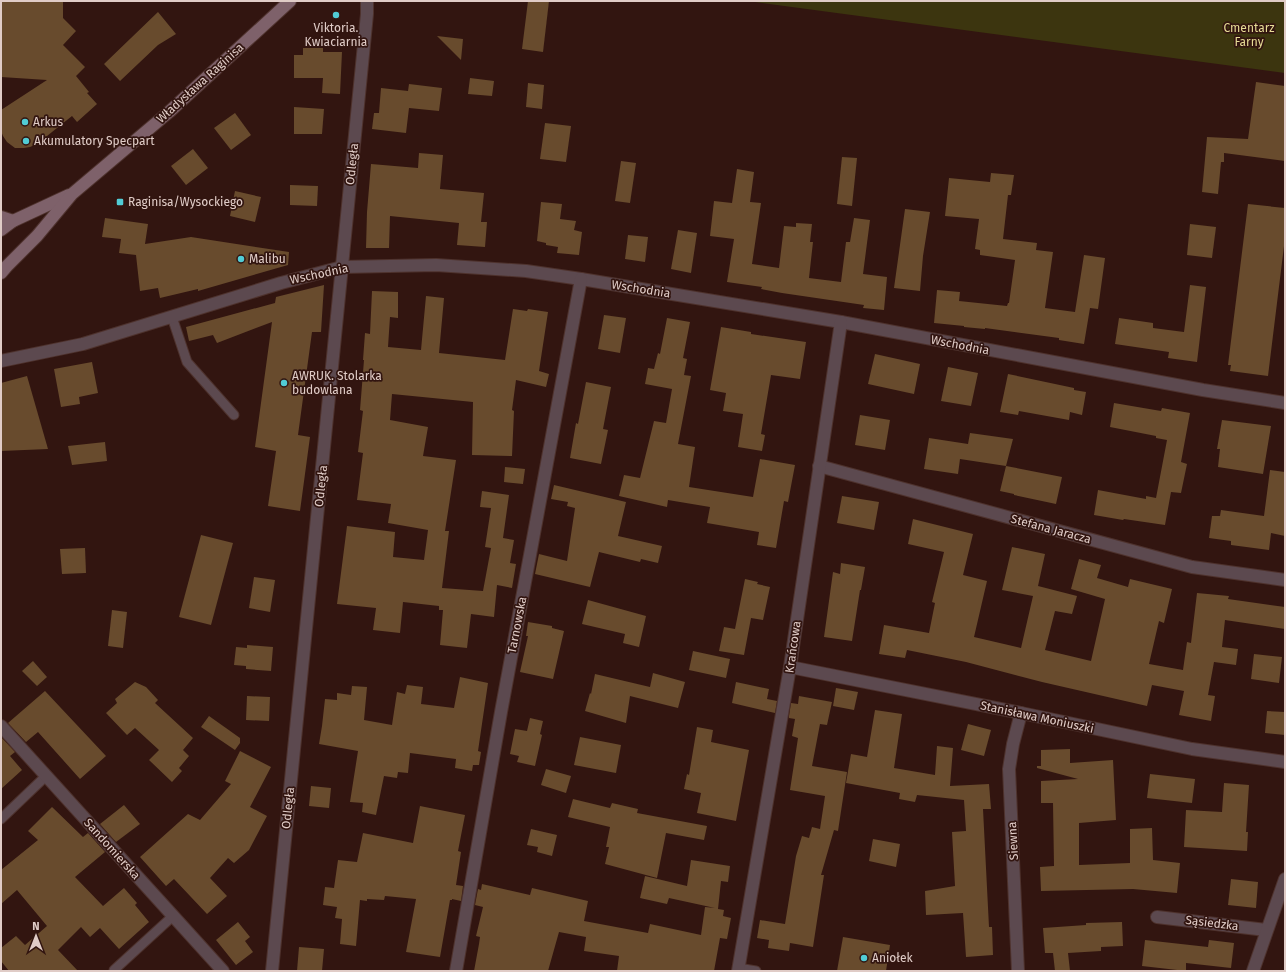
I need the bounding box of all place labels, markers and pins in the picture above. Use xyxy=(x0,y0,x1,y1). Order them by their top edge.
marker: Viktoria. Kwiaciarnia xyxy=(331,10,341,20)
place label: Viktoria. Kwiaciarnia xyxy=(305,21,367,49)
place label: Arkus xyxy=(33,115,64,129)
marker: Arkus xyxy=(20,117,30,127)
place label: Akumulatory Specpart xyxy=(34,134,155,148)
marker: Akumulatory Specpart xyxy=(21,136,31,146)
place label: Raginisa/Wysockiego xyxy=(128,195,243,209)
marker: Raginisa/Wysockiego xyxy=(115,197,125,207)
place label: Malibu xyxy=(249,252,286,266)
marker: Malibu xyxy=(236,254,246,264)
place label: AWRUK. Stolarka budowlana xyxy=(292,369,382,397)
marker: AWRUK. Stolarka budowlana xyxy=(279,378,289,388)
place label: Aniołek xyxy=(872,951,913,965)
marker: Aniołek xyxy=(859,953,869,963)

